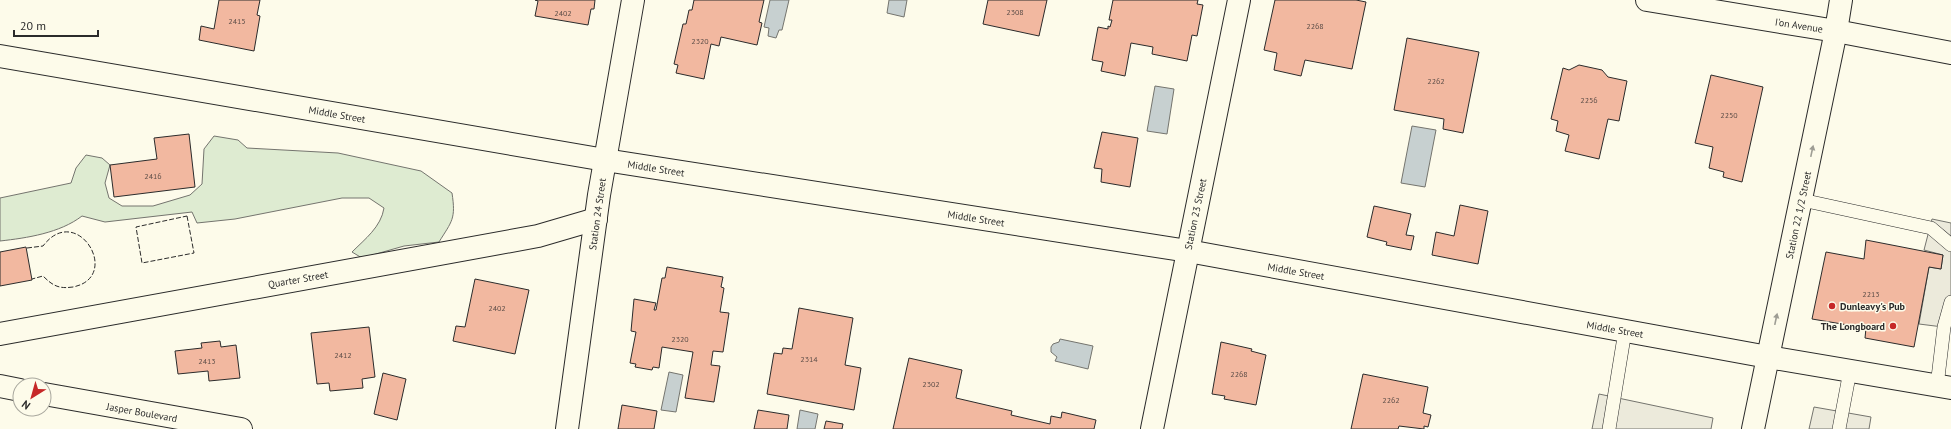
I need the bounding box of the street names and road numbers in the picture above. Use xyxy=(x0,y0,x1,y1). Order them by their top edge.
street label: I'on Avenue xyxy=(1774,15,1824,36)
street label: Middle Street xyxy=(307,103,367,126)
street label: Middle Street xyxy=(626,158,686,180)
street label: Station 22 1/2 Street xyxy=(1783,169,1814,260)
street label: Station 24 Street xyxy=(586,177,609,251)
street label: Station 23 Street xyxy=(1182,177,1209,251)
street label: Middle Street xyxy=(946,208,1006,230)
street label: Middle Street xyxy=(1266,260,1326,283)
street label: Quarter Street xyxy=(267,268,330,291)
street label: Middle Street xyxy=(1585,318,1645,341)
street label: Jasper Boulevard xyxy=(105,400,178,425)

